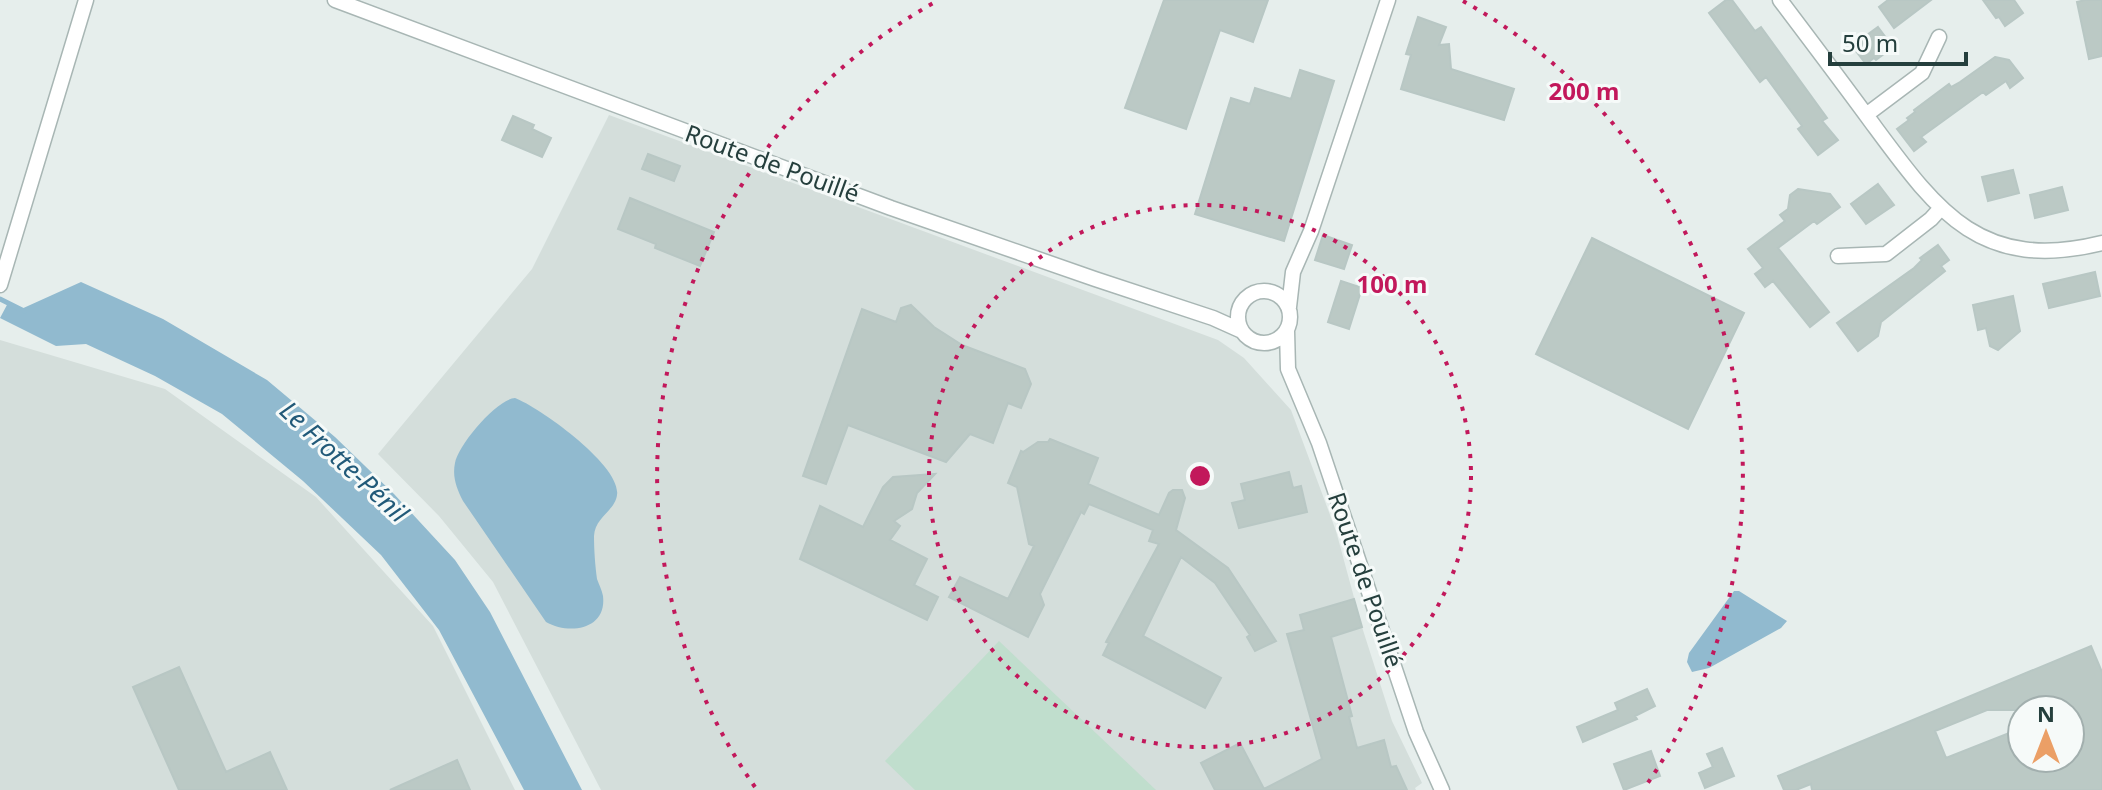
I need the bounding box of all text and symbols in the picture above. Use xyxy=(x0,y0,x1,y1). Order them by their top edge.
scale bar xyxy=(1830,16,1966,66)
text: 50 m xyxy=(1842,26,1898,59)
text: 200 m xyxy=(1549,74,1619,107)
street label: Route de Pouillé xyxy=(681,116,864,209)
text: 100 m xyxy=(1357,267,1427,300)
water label: Le Frotte-Pénil xyxy=(273,392,418,531)
centre of rings xyxy=(1186,462,1214,490)
street label: Route de Pouillé xyxy=(1321,488,1412,672)
north arrow xyxy=(2006,694,2086,774)
text: N xyxy=(2037,698,2055,728)

